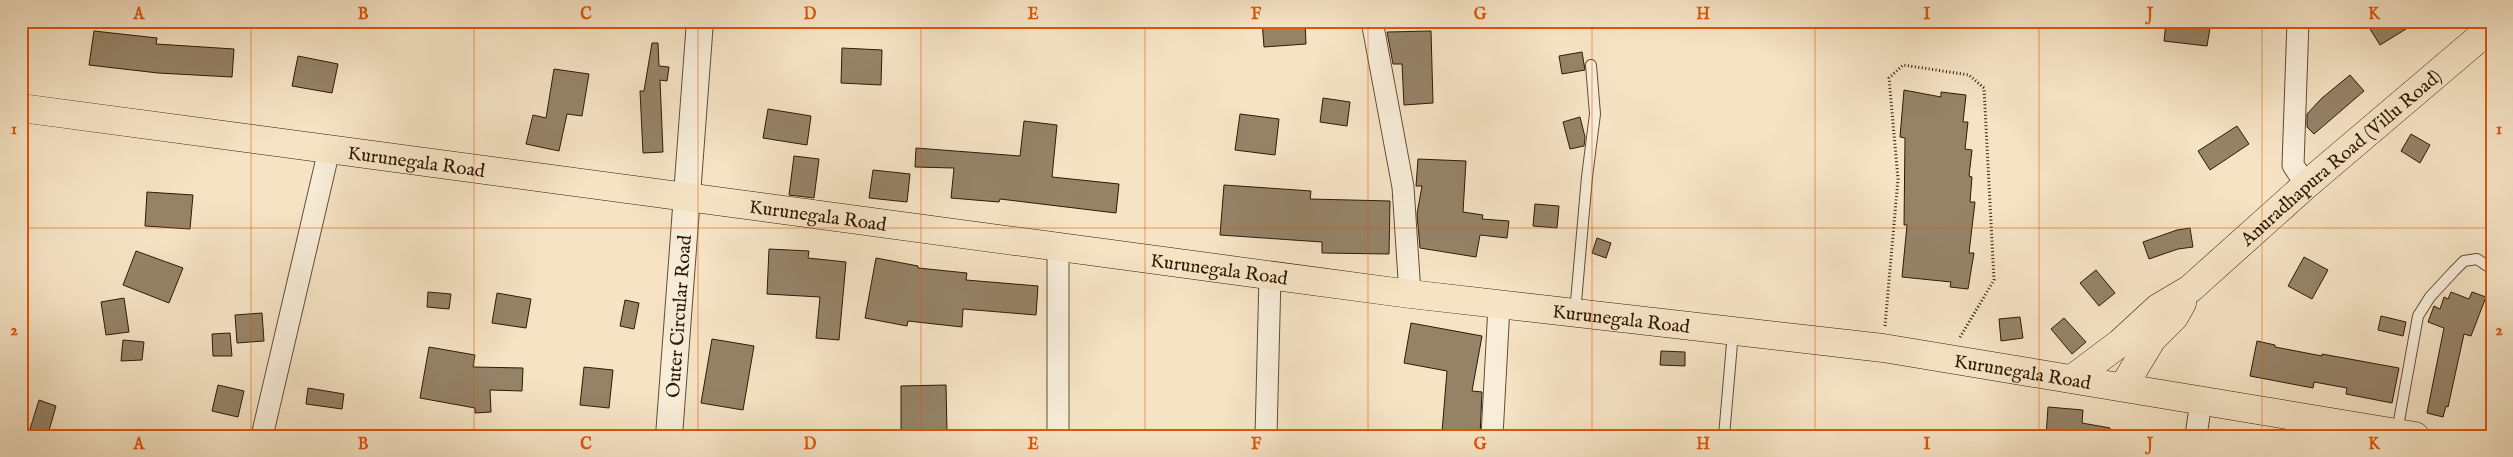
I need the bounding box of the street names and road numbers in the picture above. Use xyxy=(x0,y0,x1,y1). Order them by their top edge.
street label: Anuradhapura Road (Villu Road) xyxy=(2235,65,2447,253)
street label: Kurunegala Road xyxy=(346,142,487,184)
street label: Kurunegala Road xyxy=(747,196,889,238)
street label: Outer Circular Road xyxy=(662,233,698,399)
street label: Kurunegala Road xyxy=(1149,249,1290,292)
street label: Kurunegala Road xyxy=(1551,300,1692,340)
street label: Kurunegala Road xyxy=(1952,350,2093,396)

